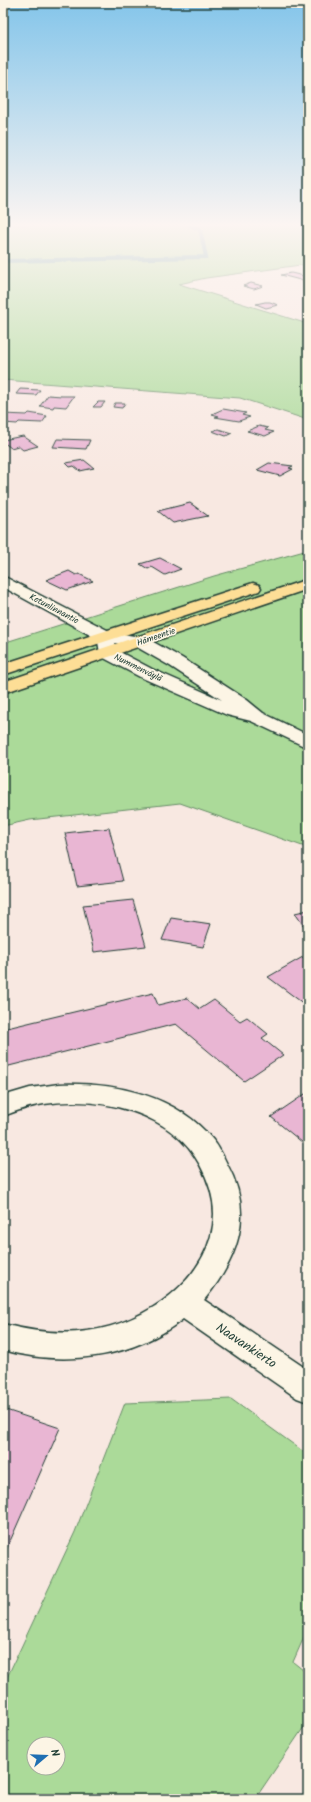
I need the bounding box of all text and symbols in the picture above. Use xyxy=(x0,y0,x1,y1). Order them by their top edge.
street label: Ketunlinnantie xyxy=(26,590,82,628)
street label: Hämeentie xyxy=(135,623,177,651)
street label: Nummenväylä xyxy=(111,650,165,687)
street label: Naavankierto xyxy=(211,1318,281,1374)
north arrow xyxy=(26,1736,66,1776)
text: N xyxy=(45,1747,64,1759)

